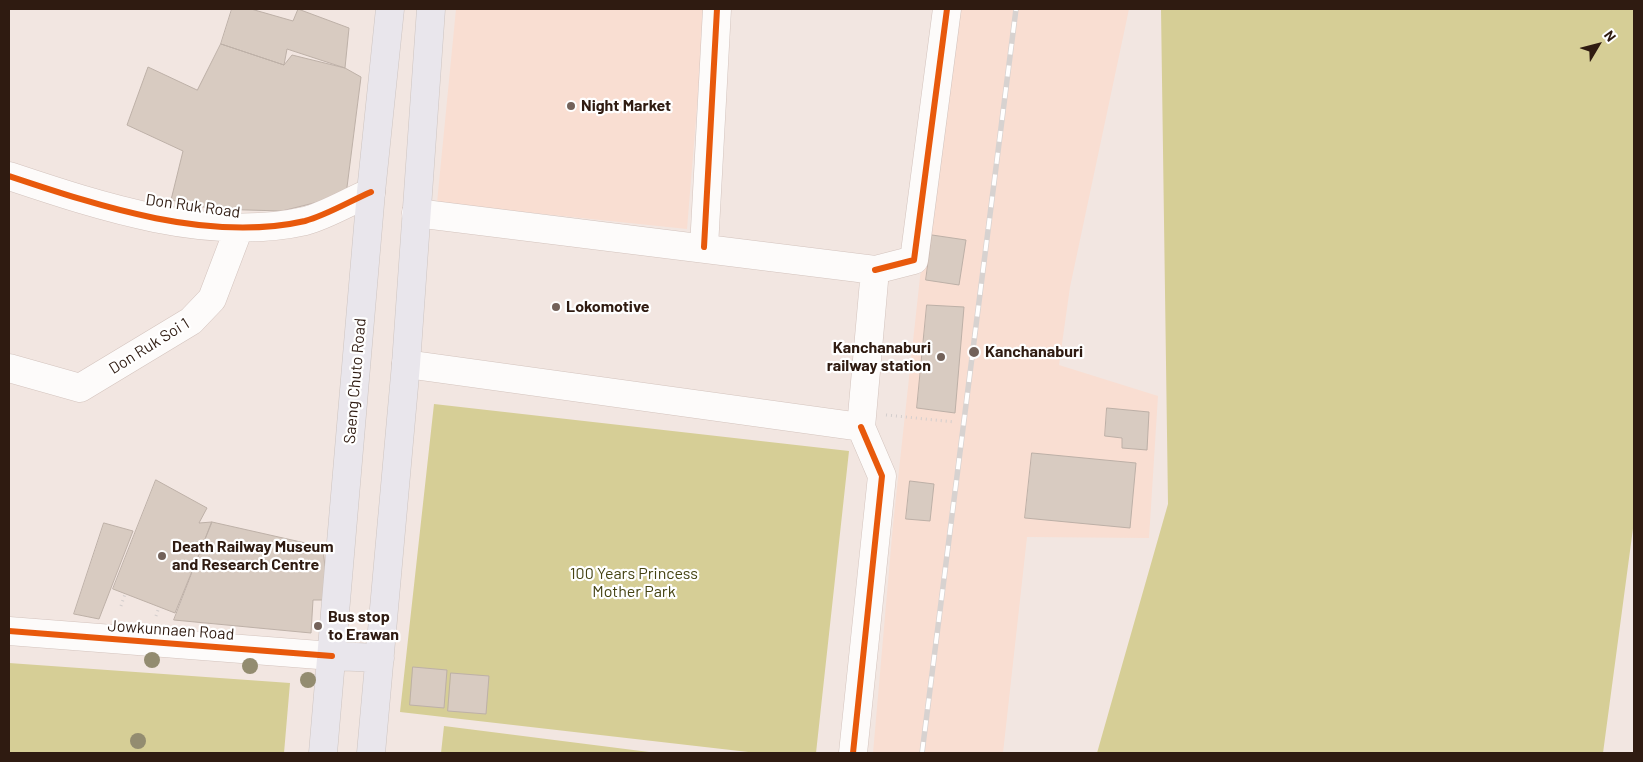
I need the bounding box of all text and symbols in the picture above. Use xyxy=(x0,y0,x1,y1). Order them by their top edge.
north arrow xyxy=(1573,20,1623,70)
text: N xyxy=(1601,27,1620,45)
place label: Night Market xyxy=(581,96,671,116)
marker: Night Market xyxy=(565,100,577,112)
street label: Don Ruk Road xyxy=(144,190,242,222)
place label: Lokomotive xyxy=(566,297,649,317)
marker: Lokomotive xyxy=(550,301,562,313)
street label: Don Ruk Soi 1 xyxy=(105,314,193,378)
street label: Saeng Chuto Road xyxy=(340,317,370,445)
place label: Kanchanaburi railway station xyxy=(827,338,931,376)
place label: Kanchanaburi xyxy=(985,342,1083,362)
marker: Kanchanaburi xyxy=(967,345,981,359)
marker: Kanchanaburi railway station xyxy=(935,351,947,363)
place label: Death Railway Museum and Research Centre xyxy=(172,537,334,575)
marker: Death Railway Museum and Research Centre xyxy=(156,550,168,562)
park label: 100 Years Princess Mother Park xyxy=(570,564,698,602)
place label: Bus stop to Erawan xyxy=(328,607,399,645)
street label: Jowkunnaen Road xyxy=(107,616,235,644)
marker: Bus stop to Erawan xyxy=(312,620,324,632)

